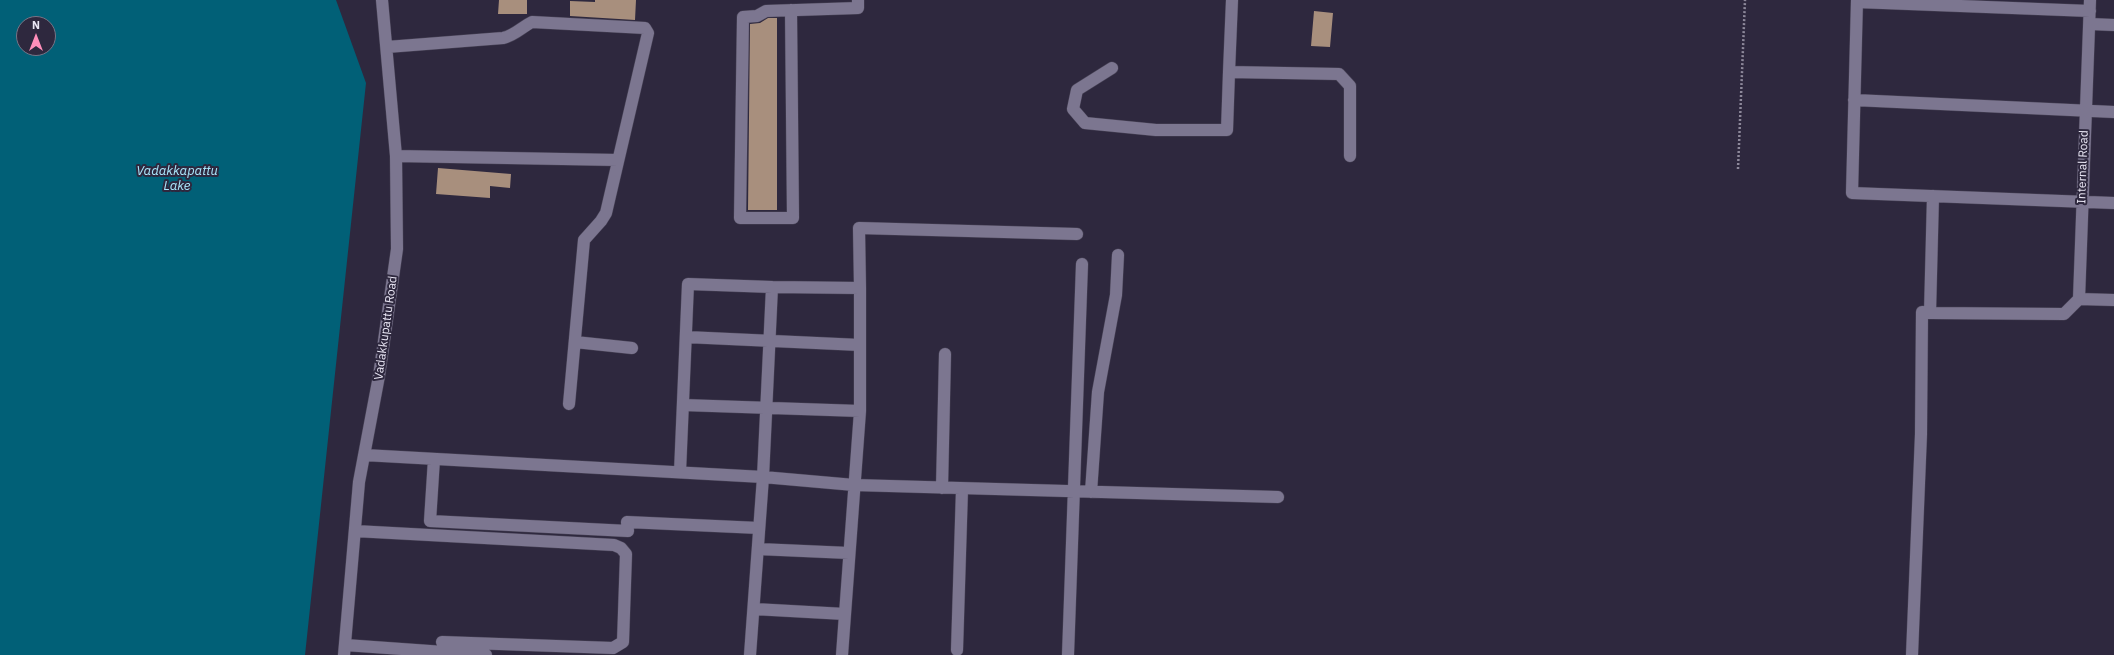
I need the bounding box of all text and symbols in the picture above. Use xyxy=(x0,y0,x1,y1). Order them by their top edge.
north arrow xyxy=(16,16,56,56)
text: N xyxy=(32,18,40,32)
street label: Internal Road xyxy=(2075,130,2091,204)
water label: Vadakkapattu Lake xyxy=(136,163,218,194)
street label: Vadakkupattu Road xyxy=(372,275,400,381)

